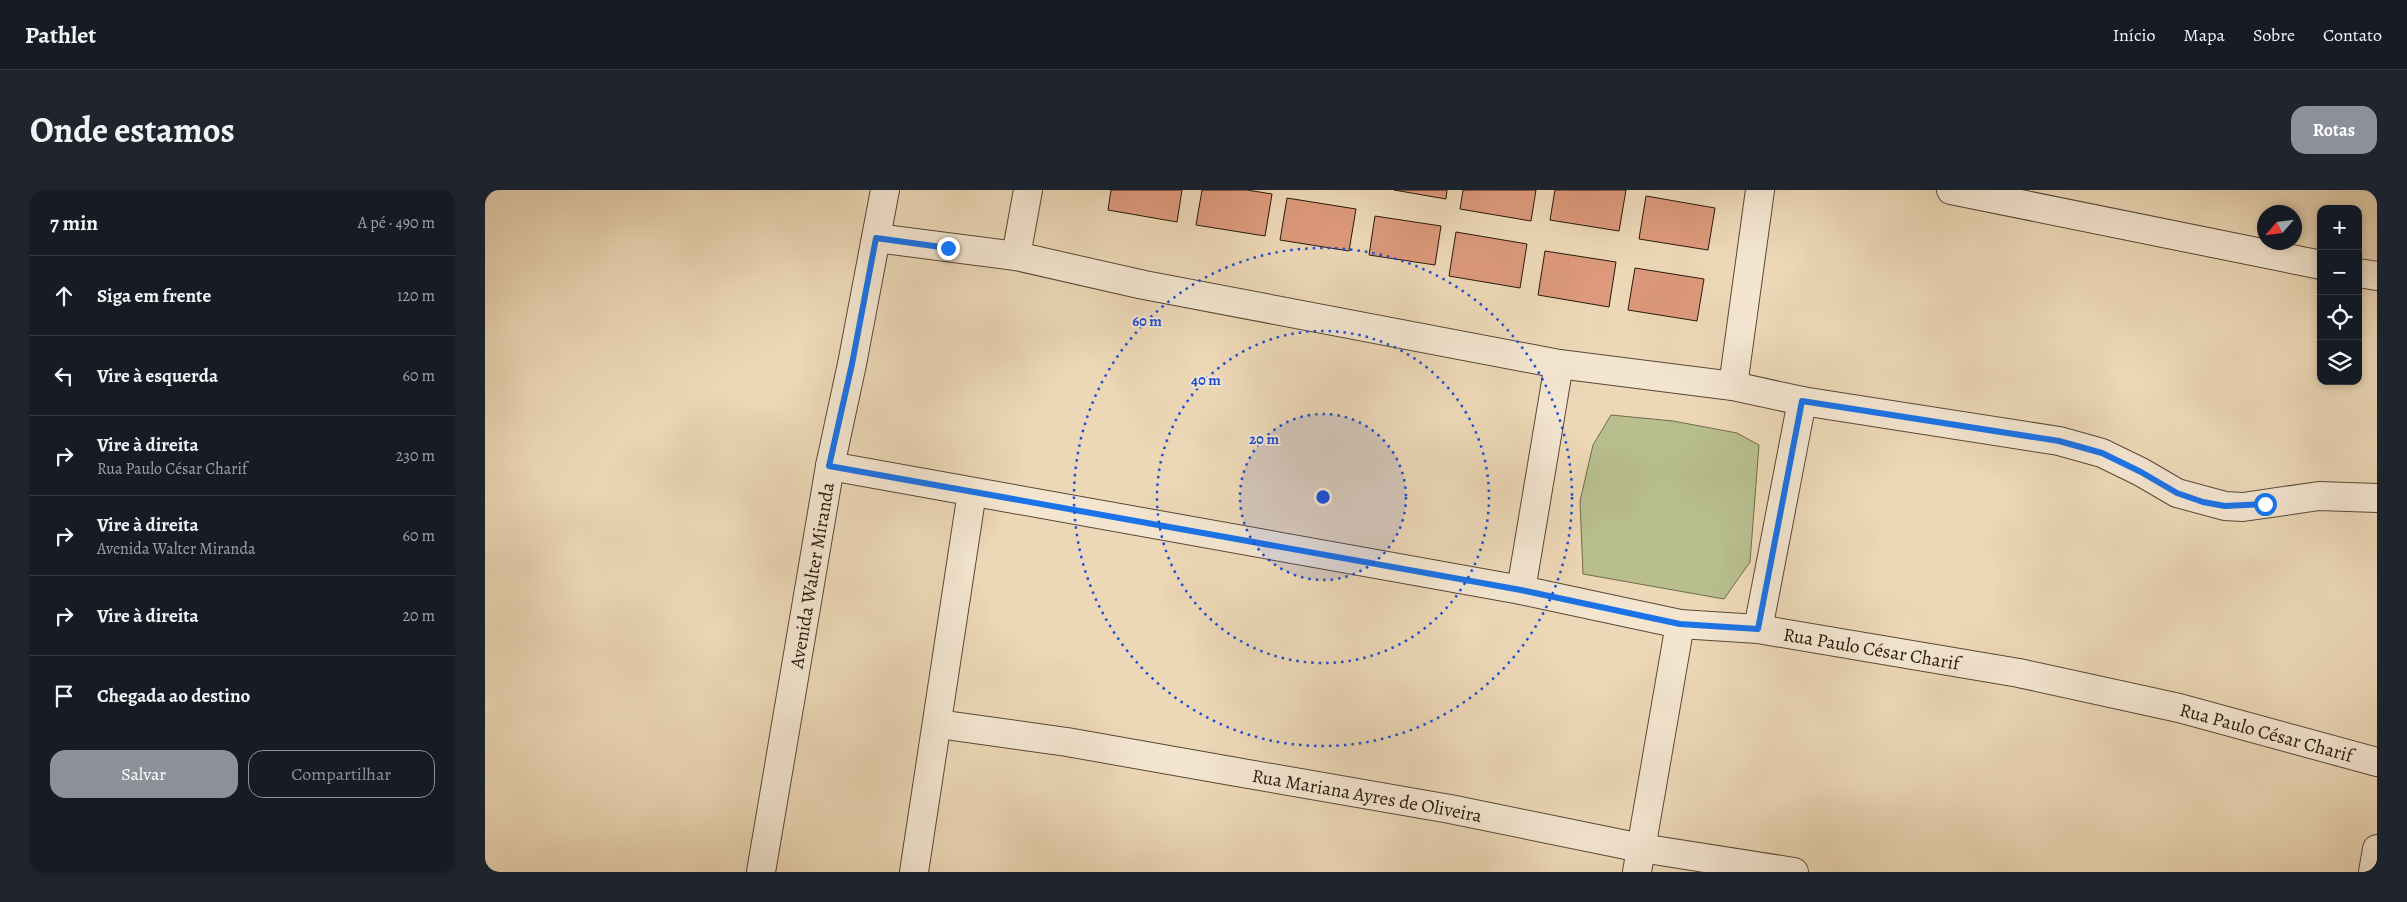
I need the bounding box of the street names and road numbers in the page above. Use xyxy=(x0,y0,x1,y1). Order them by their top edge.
street label: Avenida Walter Miranda xyxy=(784,480,841,671)
street label: Rua Paulo César Charif xyxy=(1781,621,1964,677)
street label: Rua Paulo César Charif xyxy=(2177,697,2358,770)
street label: Rua Mariana Ayres de Oliveira xyxy=(1250,763,1484,829)

